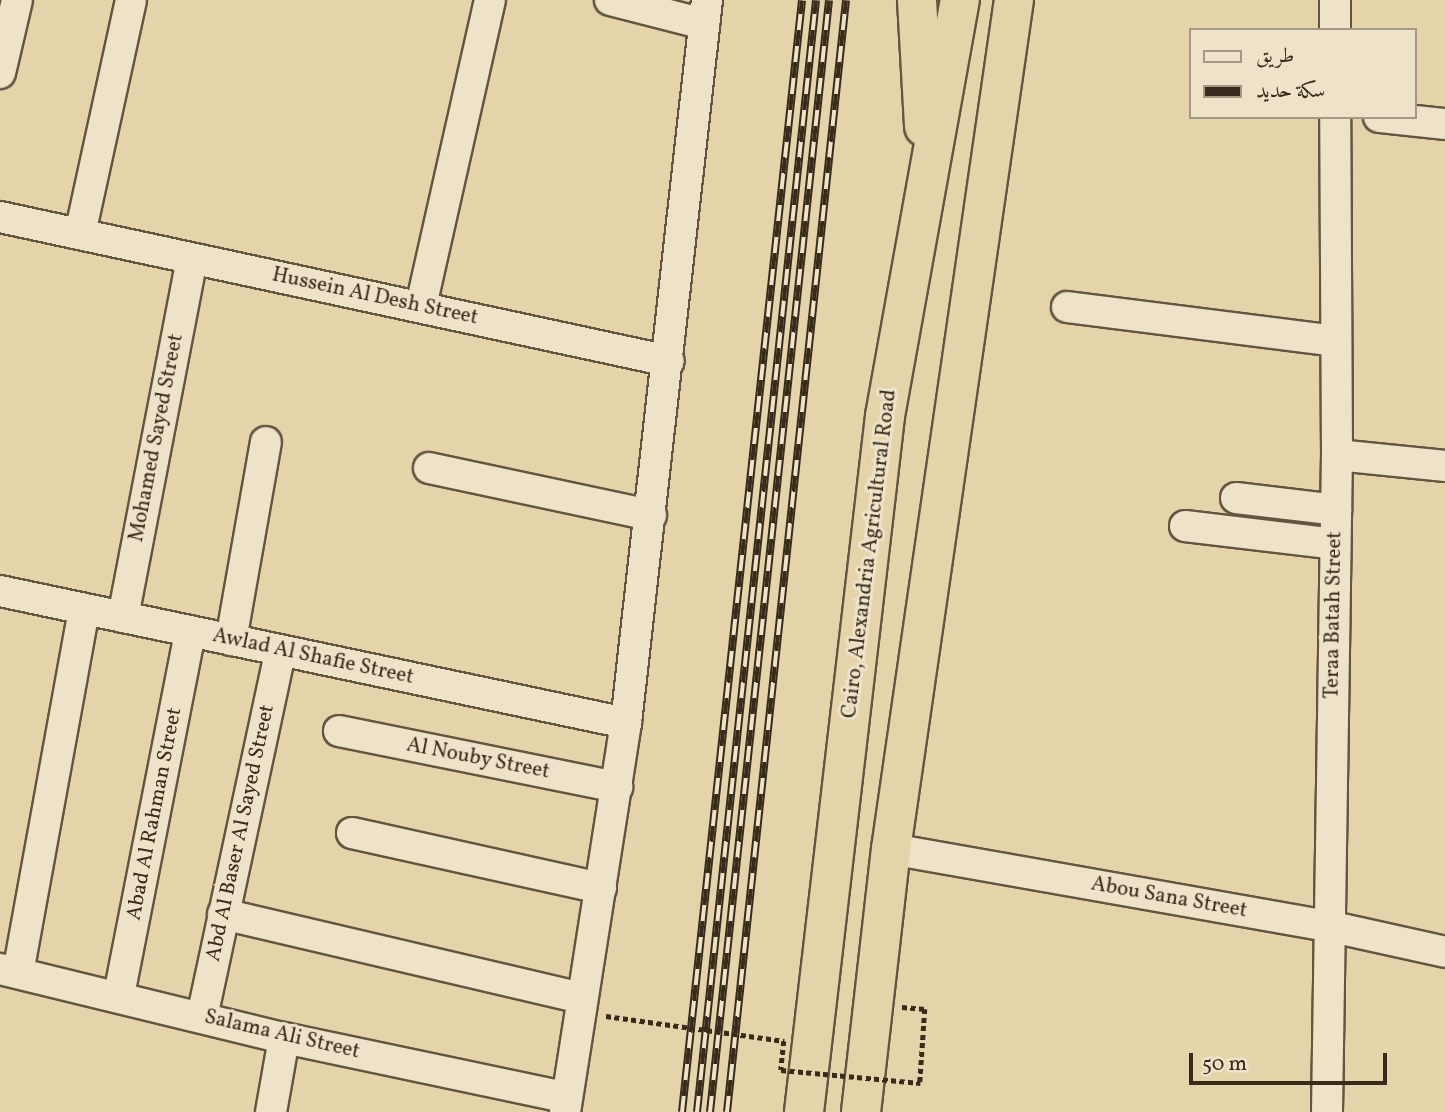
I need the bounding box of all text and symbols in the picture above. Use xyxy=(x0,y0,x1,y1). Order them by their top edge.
legend xyxy=(1190,28,1417,119)
text: طريق xyxy=(1256,42,1294,71)
text: سكة حديد xyxy=(1256,77,1325,106)
street label: Hussein Al Desh Street xyxy=(270,263,480,331)
street label: Mohamed Sayed Street xyxy=(124,332,190,544)
street label: Cairo, Alexandria Agricultural Road xyxy=(837,388,903,720)
street label: Teraa Batah Street xyxy=(1320,531,1348,699)
street label: Awlad Al Shafie Street xyxy=(210,623,416,691)
street label: Abd Al Baser Al Sayed Street xyxy=(201,702,281,964)
street label: Abad Al Rahman Street xyxy=(122,705,188,923)
street label: Al Nouby Street xyxy=(404,733,552,785)
street label: Abou Sana Street xyxy=(1089,872,1249,924)
street label: Salama Ali Street xyxy=(202,1005,362,1065)
scale bar xyxy=(1193,1038,1391,1082)
text: 50 m xyxy=(1202,1050,1247,1079)

